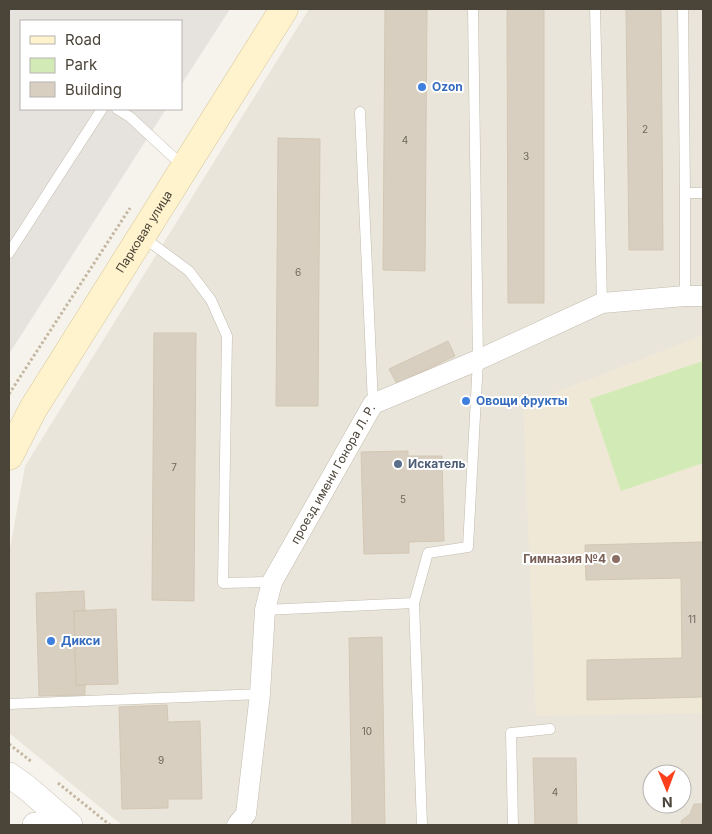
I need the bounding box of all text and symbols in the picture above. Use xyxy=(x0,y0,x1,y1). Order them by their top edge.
legend xyxy=(20,20,182,110)
text: Road xyxy=(65,30,101,49)
text: Park xyxy=(65,55,98,74)
place label: Ozon xyxy=(432,79,463,94)
text: Building xyxy=(65,80,122,99)
marker: Ozon xyxy=(416,81,428,93)
house number: 2 xyxy=(642,123,648,135)
house number: 4 xyxy=(402,134,408,146)
house number: 3 xyxy=(523,150,529,162)
street label: Парковая улица xyxy=(112,188,175,275)
house number: 6 xyxy=(295,266,301,278)
place label: Овощи фрукты xyxy=(476,393,567,408)
marker: Овощи фрукты xyxy=(460,395,472,407)
street label: проезд имени Гонора Л. Р. xyxy=(287,401,378,546)
place label: Искатель xyxy=(408,456,465,471)
marker: Искатель xyxy=(392,458,404,470)
house number: 7 xyxy=(171,461,177,473)
house number: 5 xyxy=(400,493,406,505)
place label: Гимназия №4 xyxy=(523,551,606,566)
marker: Гимназия №4 xyxy=(610,553,622,565)
house number: 11 xyxy=(688,613,696,625)
place label: Дикси xyxy=(61,633,100,648)
marker: Дикси xyxy=(45,635,57,647)
house number: 10 xyxy=(362,725,372,737)
house number: 9 xyxy=(158,754,164,766)
north arrow xyxy=(642,764,692,814)
house number: 4 xyxy=(552,786,558,798)
text: N xyxy=(662,794,673,811)

